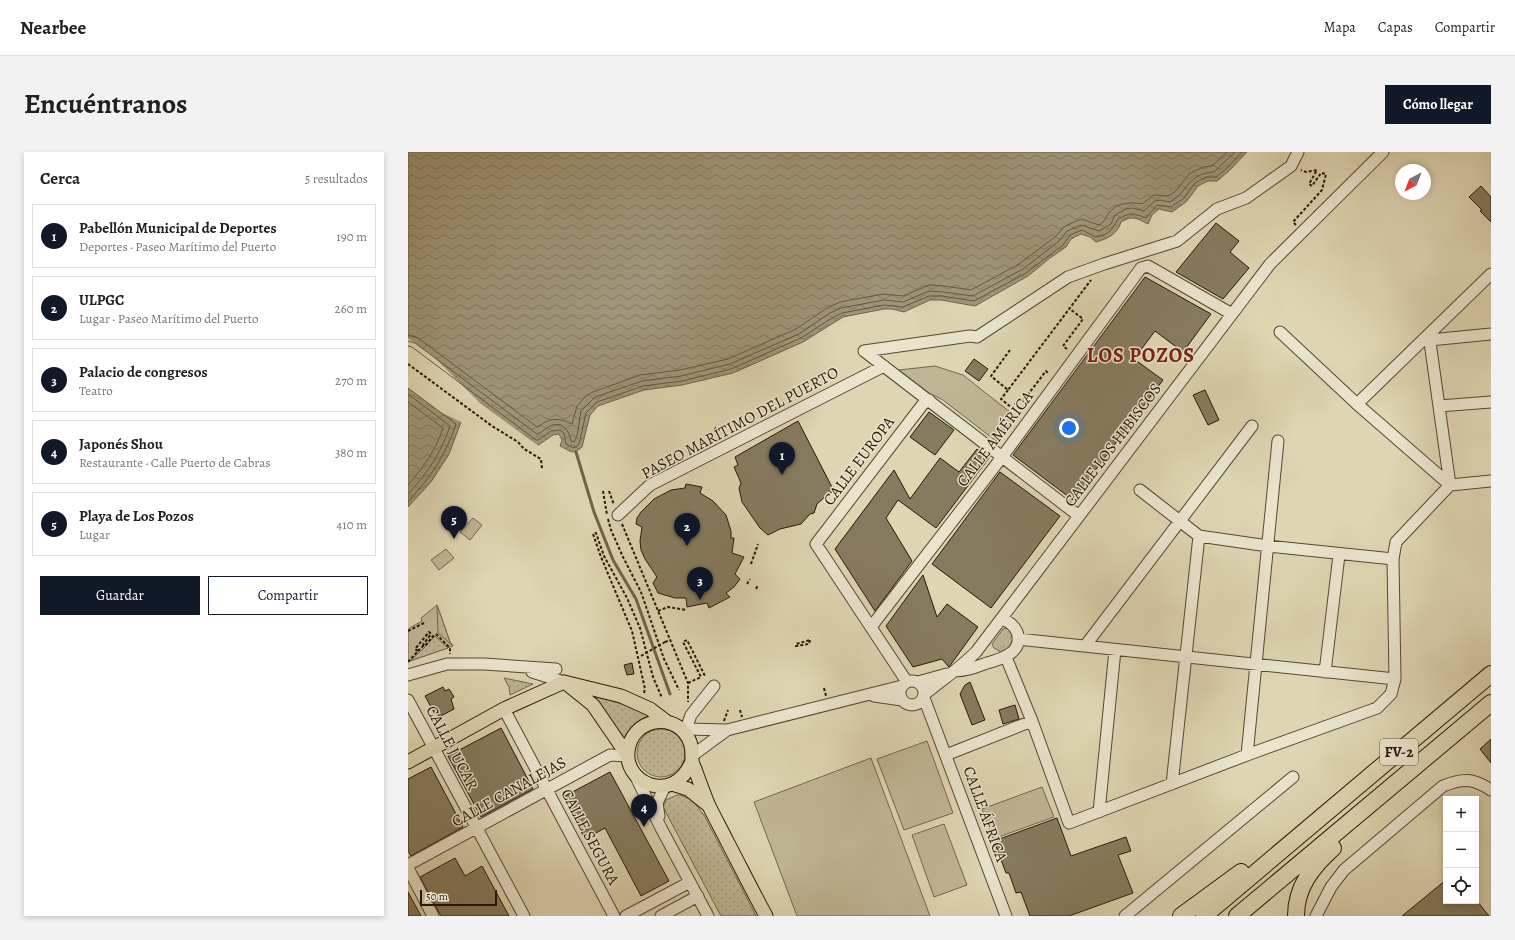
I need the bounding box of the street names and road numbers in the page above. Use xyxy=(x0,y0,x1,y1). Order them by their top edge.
street label: PASEO MARÍTIMO DEL PUERTO xyxy=(638,362,842,484)
street label: CALLE LOS HIBISCOS xyxy=(1059,379,1167,511)
street label: CALLE AMÉRICA xyxy=(952,386,1039,491)
street label: CALLE EUROPA xyxy=(818,411,900,510)
street label: CALLE JUCAR xyxy=(420,702,484,794)
road number: FV-2 xyxy=(1380,739,1418,765)
street label: CALLE CANALEJAS xyxy=(448,751,570,833)
street label: CALLE ÁFRICA xyxy=(958,763,1013,865)
street label: CALLE SEGURA xyxy=(555,785,625,889)

